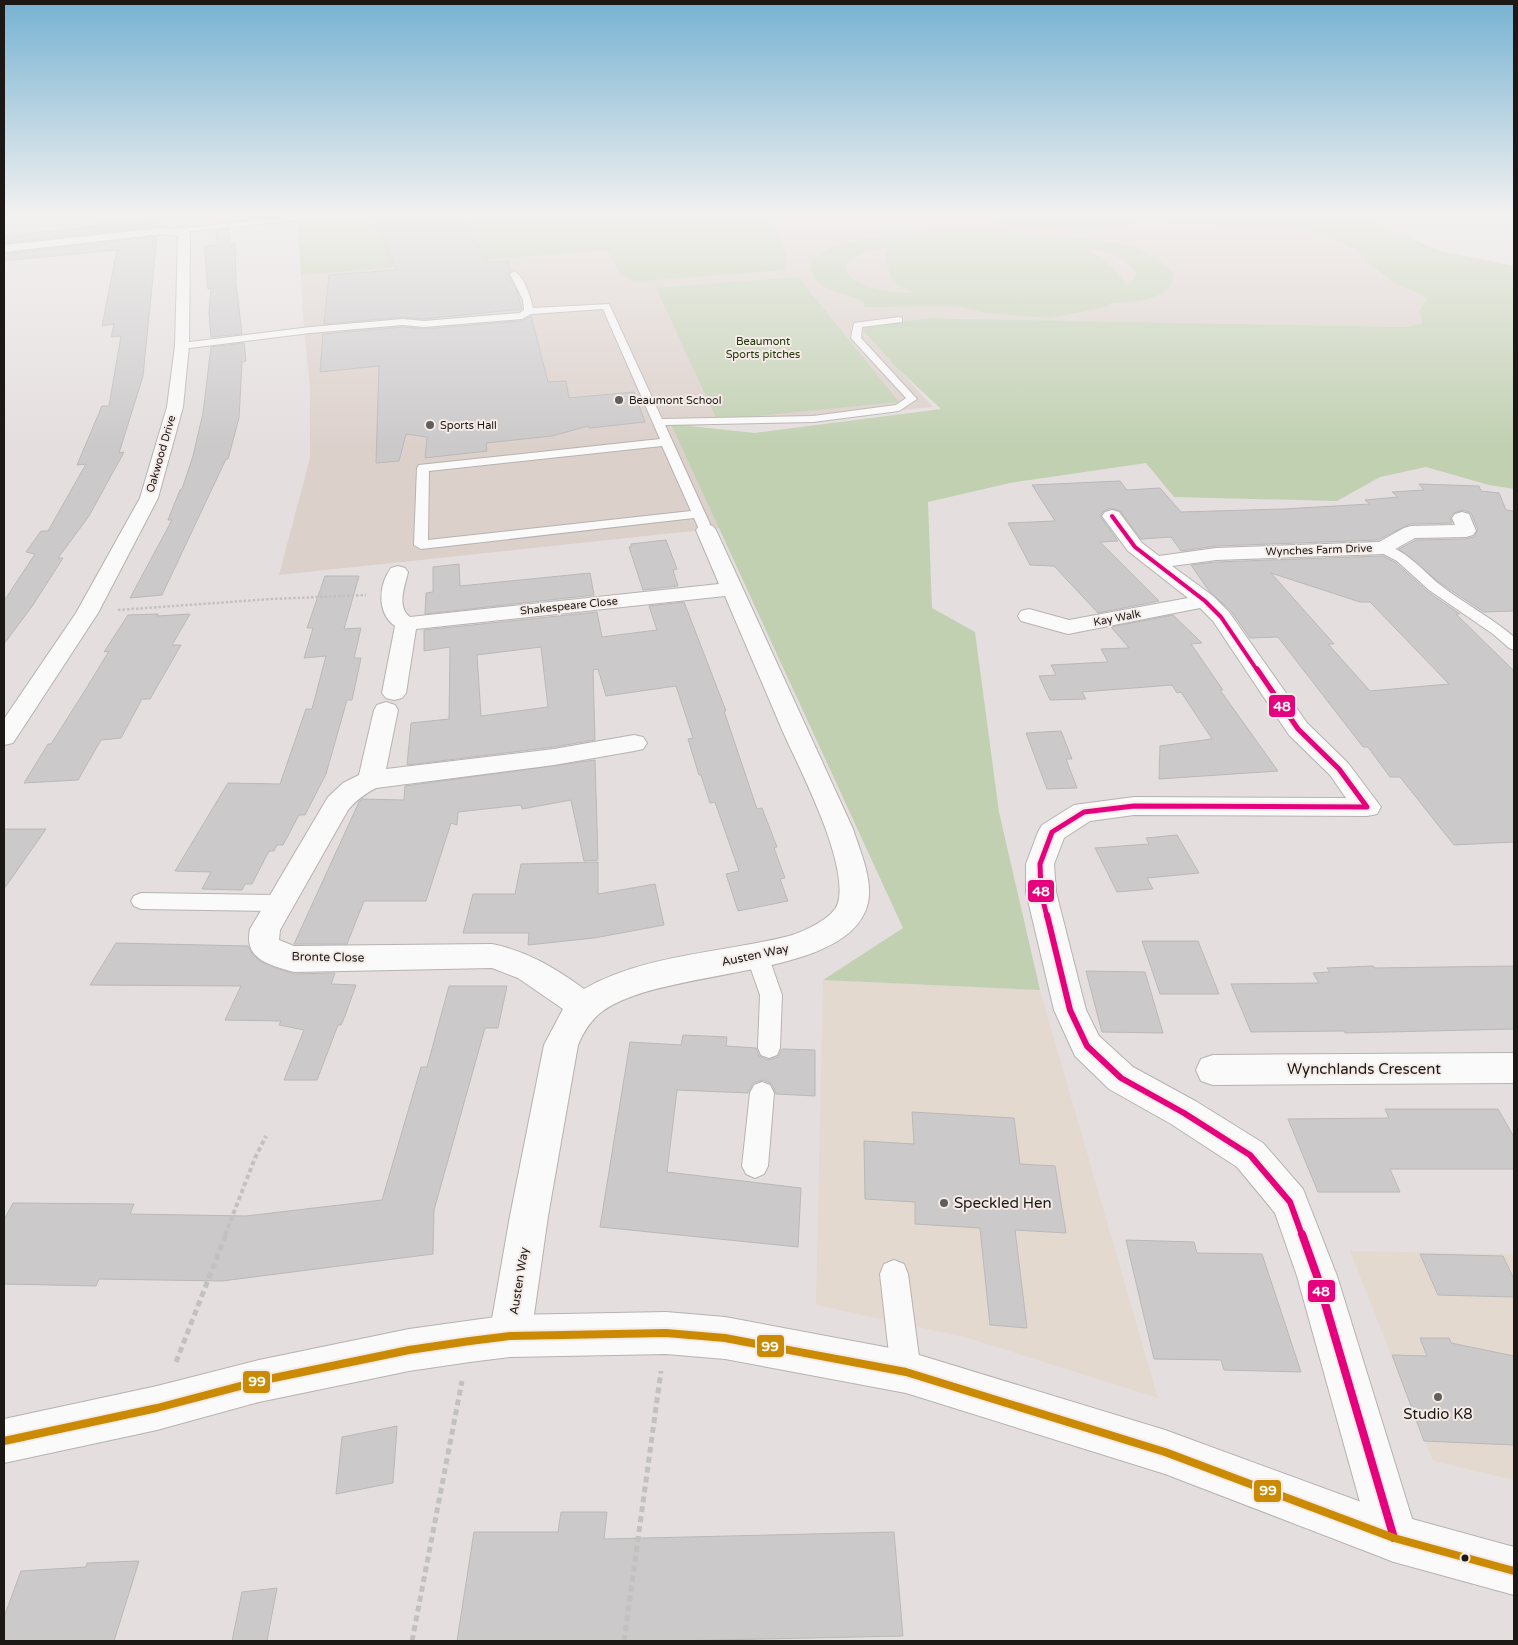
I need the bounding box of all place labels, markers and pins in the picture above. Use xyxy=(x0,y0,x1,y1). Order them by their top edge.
marker: Beaumont School xyxy=(613,394,625,406)
place label: Beaumont School xyxy=(629,394,722,407)
marker: Sports Hall xyxy=(424,419,436,431)
place label: Sports Hall xyxy=(440,419,497,432)
place label: Speckled Hen xyxy=(954,1194,1052,1212)
marker: Speckled Hen xyxy=(938,1197,950,1209)
marker: Studio K8 xyxy=(1432,1391,1444,1403)
place label: Studio K8 xyxy=(1403,1405,1473,1423)
unlabelled marker xyxy=(1460,1553,1470,1563)

